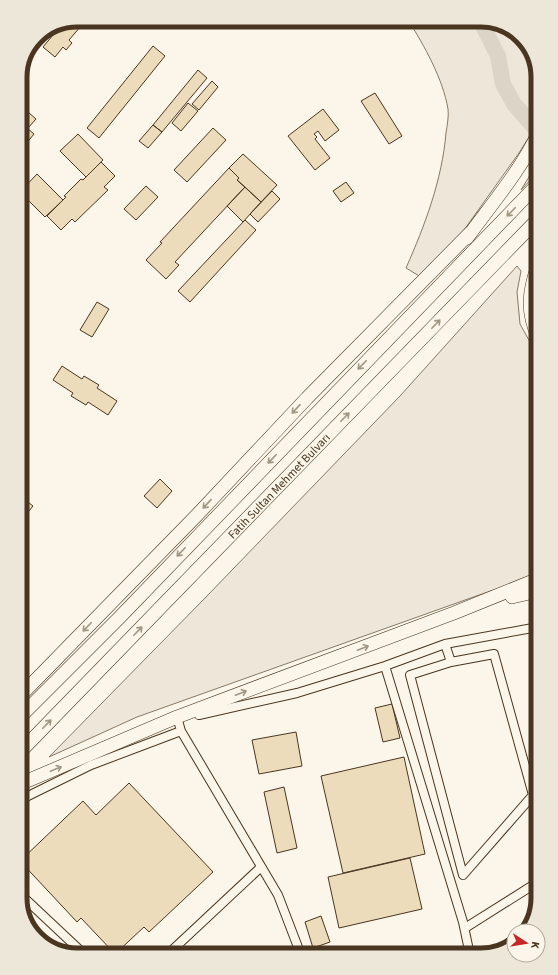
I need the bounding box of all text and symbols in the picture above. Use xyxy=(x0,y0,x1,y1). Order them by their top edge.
one-way arrow xyxy=(506,207,516,217)
one-way arrow xyxy=(431,319,441,329)
one-way arrow xyxy=(357,360,367,370)
one-way arrow xyxy=(292,404,301,414)
one-way arrow xyxy=(340,412,350,422)
street label: Fatih Sultan Mehmet Bulvarı xyxy=(224,430,334,543)
one-way arrow xyxy=(267,454,276,464)
one-way arrow xyxy=(203,499,212,509)
one-way arrow xyxy=(176,547,186,557)
one-way arrow xyxy=(83,622,92,632)
one-way arrow xyxy=(133,626,143,636)
one-way arrow xyxy=(356,643,368,651)
one-way arrow xyxy=(235,689,247,697)
one-way arrow xyxy=(42,719,52,729)
one-way arrow xyxy=(49,765,61,772)
north arrow xyxy=(506,923,546,963)
text: K xyxy=(527,940,543,950)

